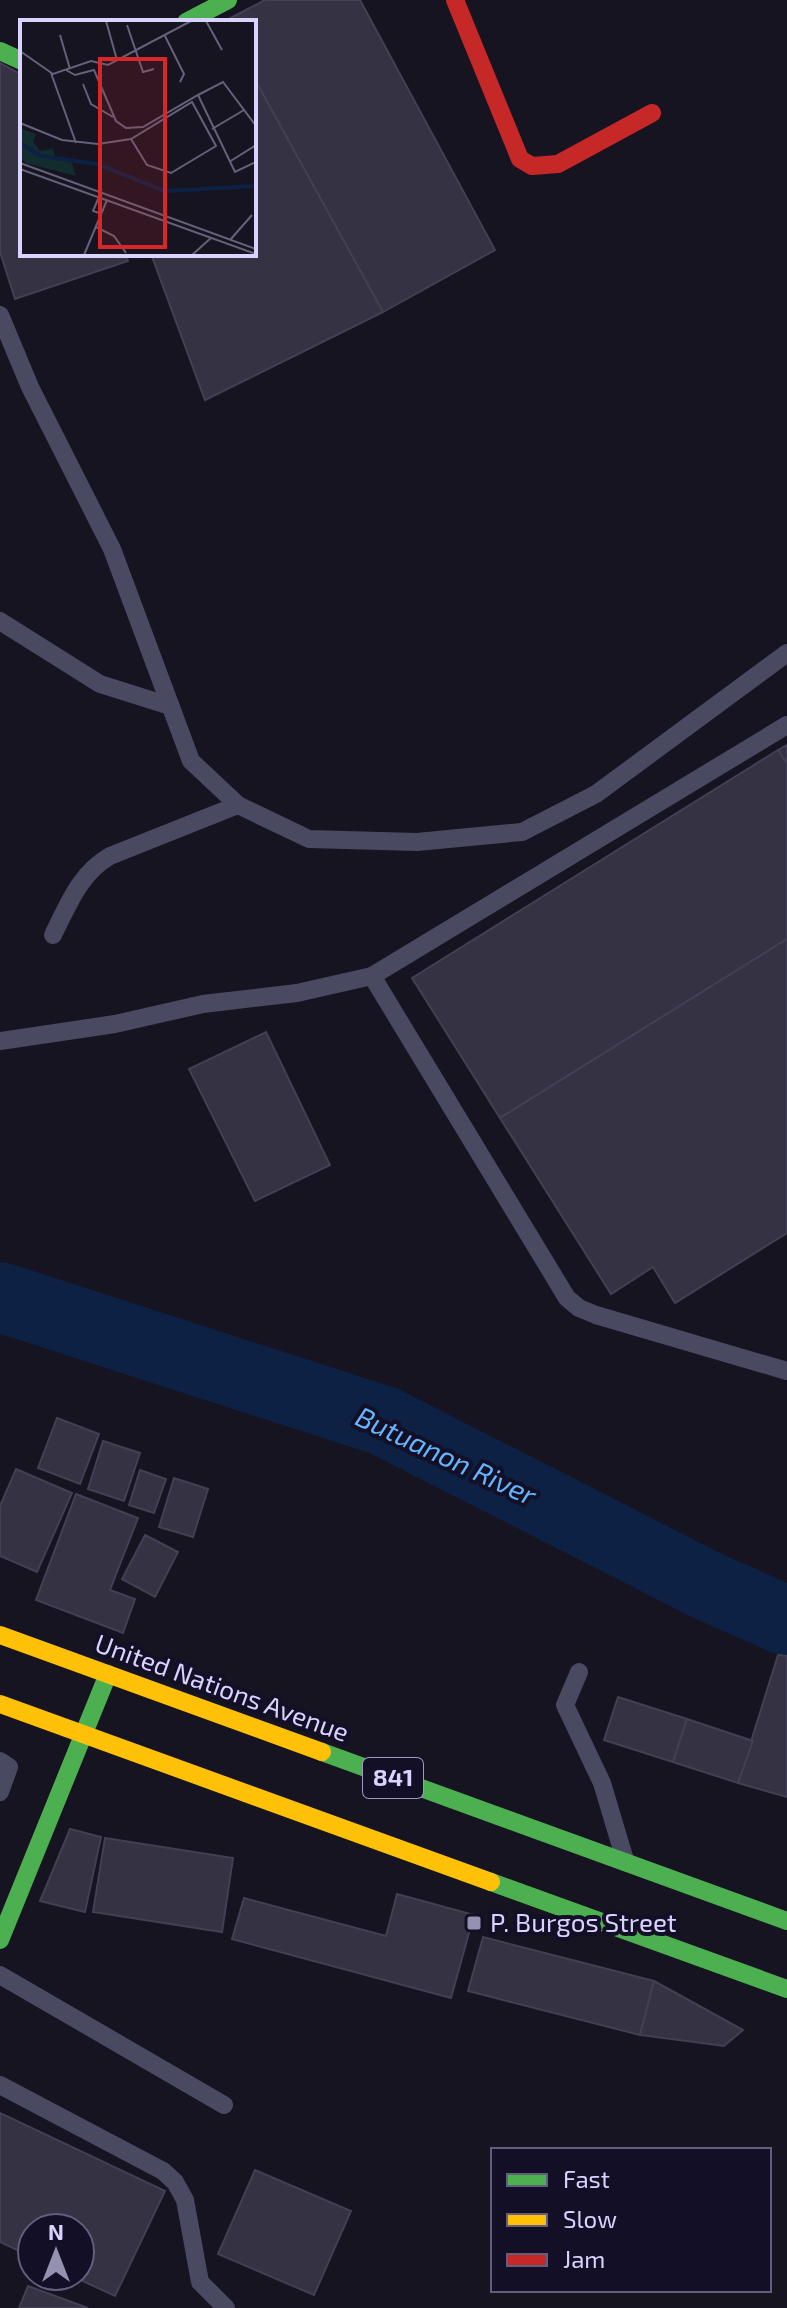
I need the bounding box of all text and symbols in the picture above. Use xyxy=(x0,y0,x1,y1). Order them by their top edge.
inset map xyxy=(20,20,256,256)
water label: Butuanon River xyxy=(351,1398,543,1512)
street label: United Nations Avenue xyxy=(91,1626,354,1747)
road number: 841 xyxy=(363,1758,423,1798)
place label: P. Burgos Street xyxy=(490,1906,677,1937)
marker: P. Burgos Street xyxy=(465,1914,483,1932)
legend xyxy=(491,2148,771,2292)
text: Fast xyxy=(563,2164,610,2193)
text: Slow xyxy=(563,2204,617,2233)
north arrow xyxy=(16,2212,96,2292)
text: N xyxy=(48,2218,64,2244)
text: Jam xyxy=(563,2244,605,2273)

